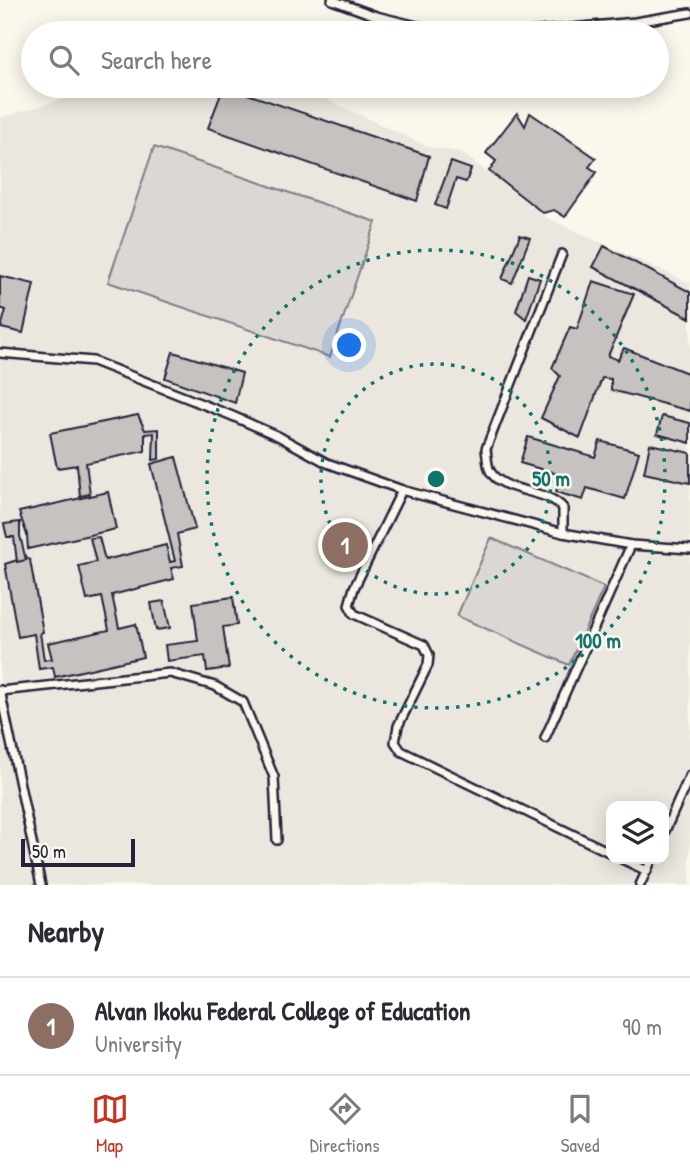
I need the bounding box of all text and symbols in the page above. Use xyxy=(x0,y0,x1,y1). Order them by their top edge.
search box xyxy=(21,21,669,98)
icon: search xyxy=(45,41,83,79)
text: Search here xyxy=(101,42,212,77)
your location xyxy=(332,328,366,362)
text: 50 m xyxy=(532,464,570,493)
centre of rings xyxy=(424,467,448,491)
pin: 1 xyxy=(322,519,368,571)
text: 100 m xyxy=(575,626,621,655)
map controls xyxy=(606,801,669,864)
button: layers xyxy=(606,801,669,864)
scale bar xyxy=(21,836,135,868)
text: 50 m xyxy=(32,838,66,864)
text: Nearby xyxy=(28,911,104,951)
text: Alvan Ikoku Federal College of Education xyxy=(95,993,470,1028)
text: 1 xyxy=(47,1011,55,1042)
text: 90 m xyxy=(622,1011,662,1042)
text: University xyxy=(95,1028,182,1059)
tab: Map xyxy=(91,1090,129,1158)
tab: Directions xyxy=(310,1090,380,1158)
tab: Saved xyxy=(561,1090,599,1158)

